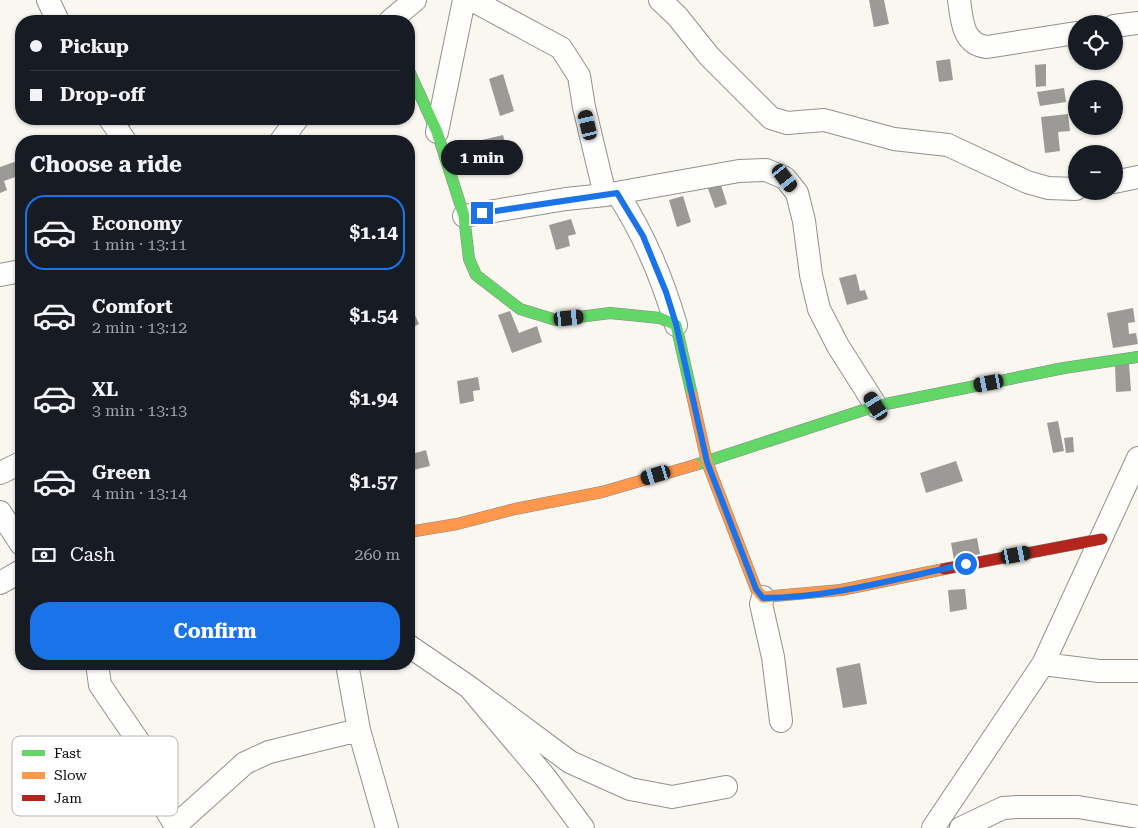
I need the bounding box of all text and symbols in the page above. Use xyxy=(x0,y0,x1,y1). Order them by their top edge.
map controls xyxy=(1068,15,1123,200)
button: locate xyxy=(1068,15,1123,70)
text: Pickup xyxy=(60,35,129,58)
button: + xyxy=(1068,80,1123,135)
text: Drop-off xyxy=(60,83,145,106)
car xyxy=(577,109,598,141)
callout: 1 min xyxy=(441,140,523,176)
button: − xyxy=(1068,145,1123,200)
text: 1 min xyxy=(460,148,504,167)
text: Choose a ride xyxy=(30,152,182,177)
car xyxy=(769,162,800,194)
route end xyxy=(471,202,493,224)
icon: car xyxy=(32,210,77,255)
text: Economy xyxy=(92,212,182,235)
text: $1.14 xyxy=(349,221,398,244)
text: 1 min · 13:11 xyxy=(92,235,187,254)
icon: car xyxy=(32,293,77,338)
text: Comfort xyxy=(92,295,173,318)
text: $1.54 xyxy=(349,304,398,327)
car xyxy=(553,309,584,327)
text: 2 min · 13:12 xyxy=(92,318,187,337)
car xyxy=(972,373,1005,393)
icon: car xyxy=(32,376,77,421)
text: XL xyxy=(92,378,118,401)
text: $1.94 xyxy=(349,387,398,410)
car xyxy=(861,389,890,423)
text: 3 min · 13:13 xyxy=(92,401,187,420)
icon: car xyxy=(32,459,77,504)
text: Green xyxy=(92,461,150,484)
car xyxy=(639,463,672,487)
text: $1.57 xyxy=(349,470,398,493)
text: 4 min · 13:14 xyxy=(92,484,187,503)
icon: cash xyxy=(30,541,58,569)
text: Cash xyxy=(70,543,115,566)
text: 260 m xyxy=(354,545,400,564)
car xyxy=(999,545,1032,565)
route start xyxy=(955,553,977,575)
button: Confirm xyxy=(30,602,400,660)
legend xyxy=(12,736,178,816)
text: Fast xyxy=(54,745,81,761)
text: Slow xyxy=(54,767,87,783)
text: Jam xyxy=(54,790,82,806)

